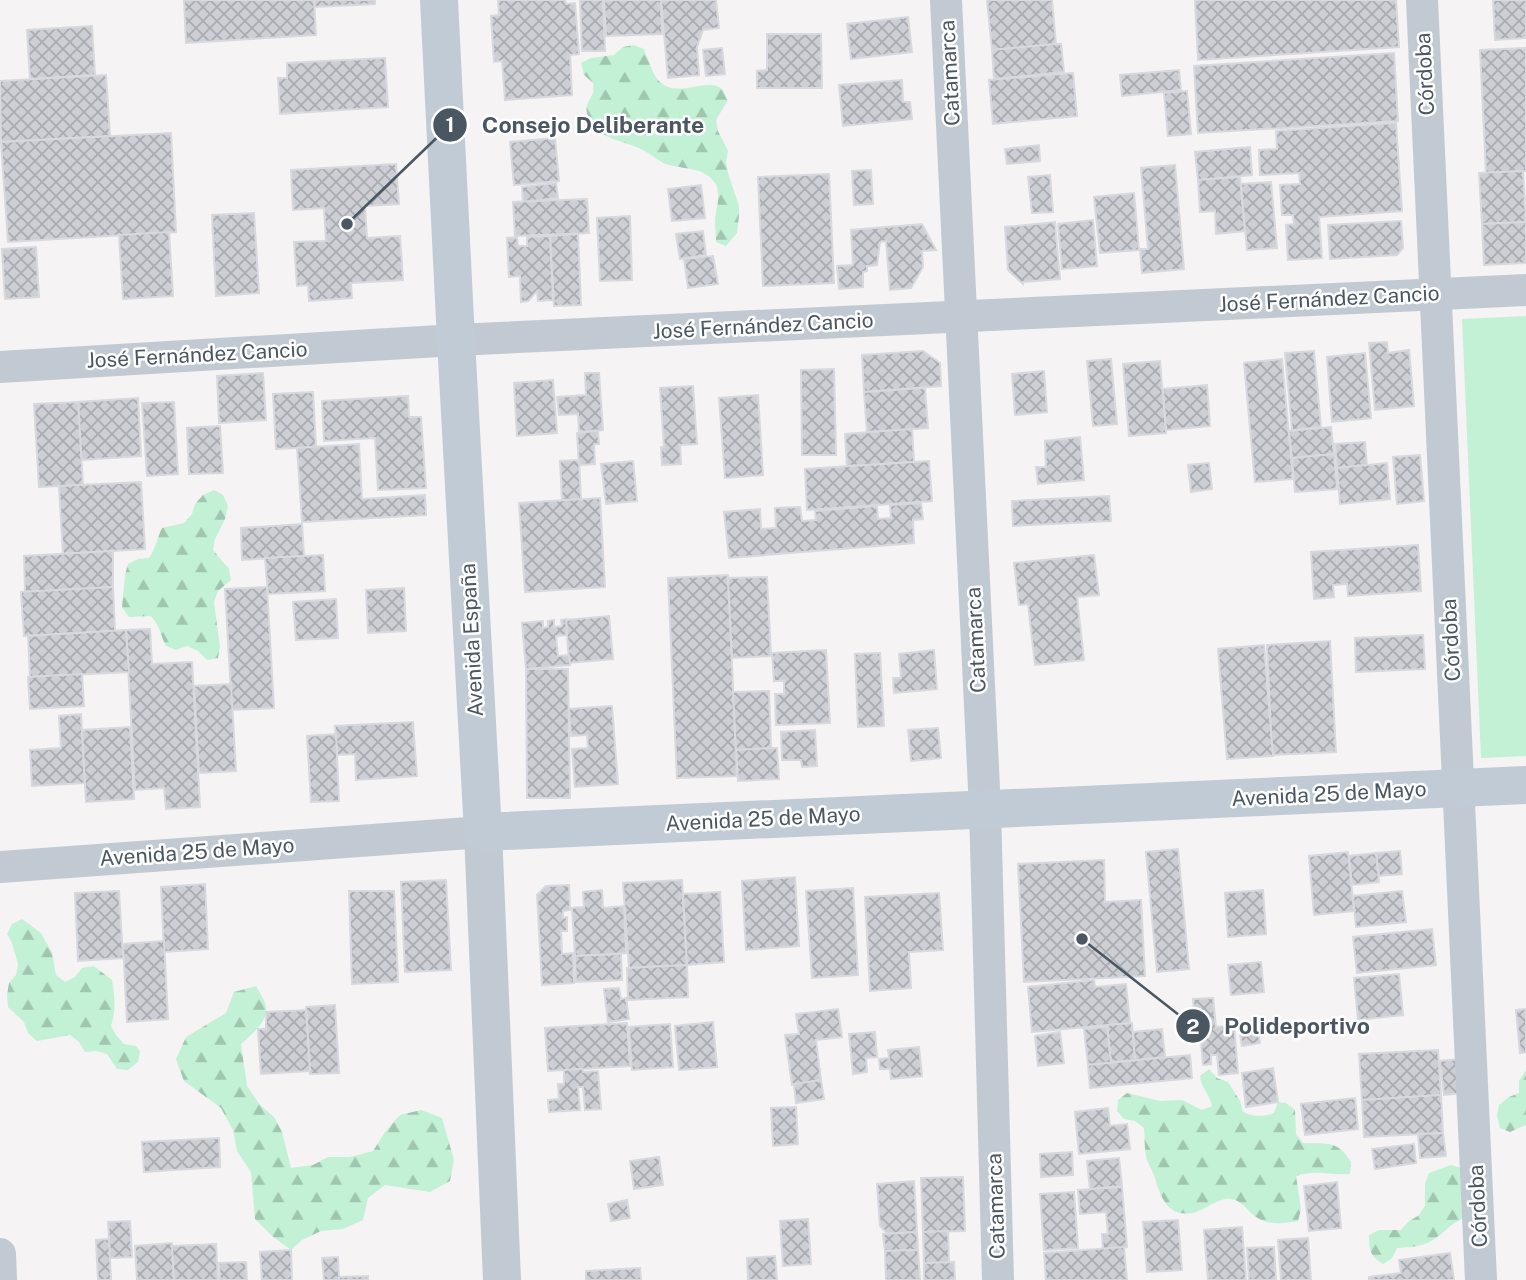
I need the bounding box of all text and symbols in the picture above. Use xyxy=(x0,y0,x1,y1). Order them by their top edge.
street label: Catamarca xyxy=(934,20,965,127)
street label: Córdoba xyxy=(1410,32,1439,116)
callout: Consejo Deliberante xyxy=(433,103,718,147)
text: Consejo Deliberante xyxy=(482,111,704,138)
text: 1 xyxy=(446,112,455,137)
street label: José Fernández Cancio xyxy=(1218,280,1440,317)
street label: José Fernández Cancio xyxy=(652,307,874,344)
street label: José Fernández Cancio xyxy=(86,336,308,373)
street label: Avenida España xyxy=(455,563,488,717)
street label: Catamarca xyxy=(960,587,991,694)
street label: Córdoba xyxy=(1436,598,1465,682)
street label: Avenida 25 de Mayo xyxy=(1231,776,1427,811)
street label: Avenida 25 de Mayo xyxy=(665,801,861,836)
street label: Avenida 25 de Mayo xyxy=(99,832,295,871)
callout: Polideportivo xyxy=(1175,1004,1384,1048)
text: Polideportivo xyxy=(1224,1012,1370,1039)
text: 2 xyxy=(1186,1014,1200,1039)
street label: Catamarca xyxy=(981,1153,1010,1259)
street label: Córdoba xyxy=(1463,1164,1492,1248)

